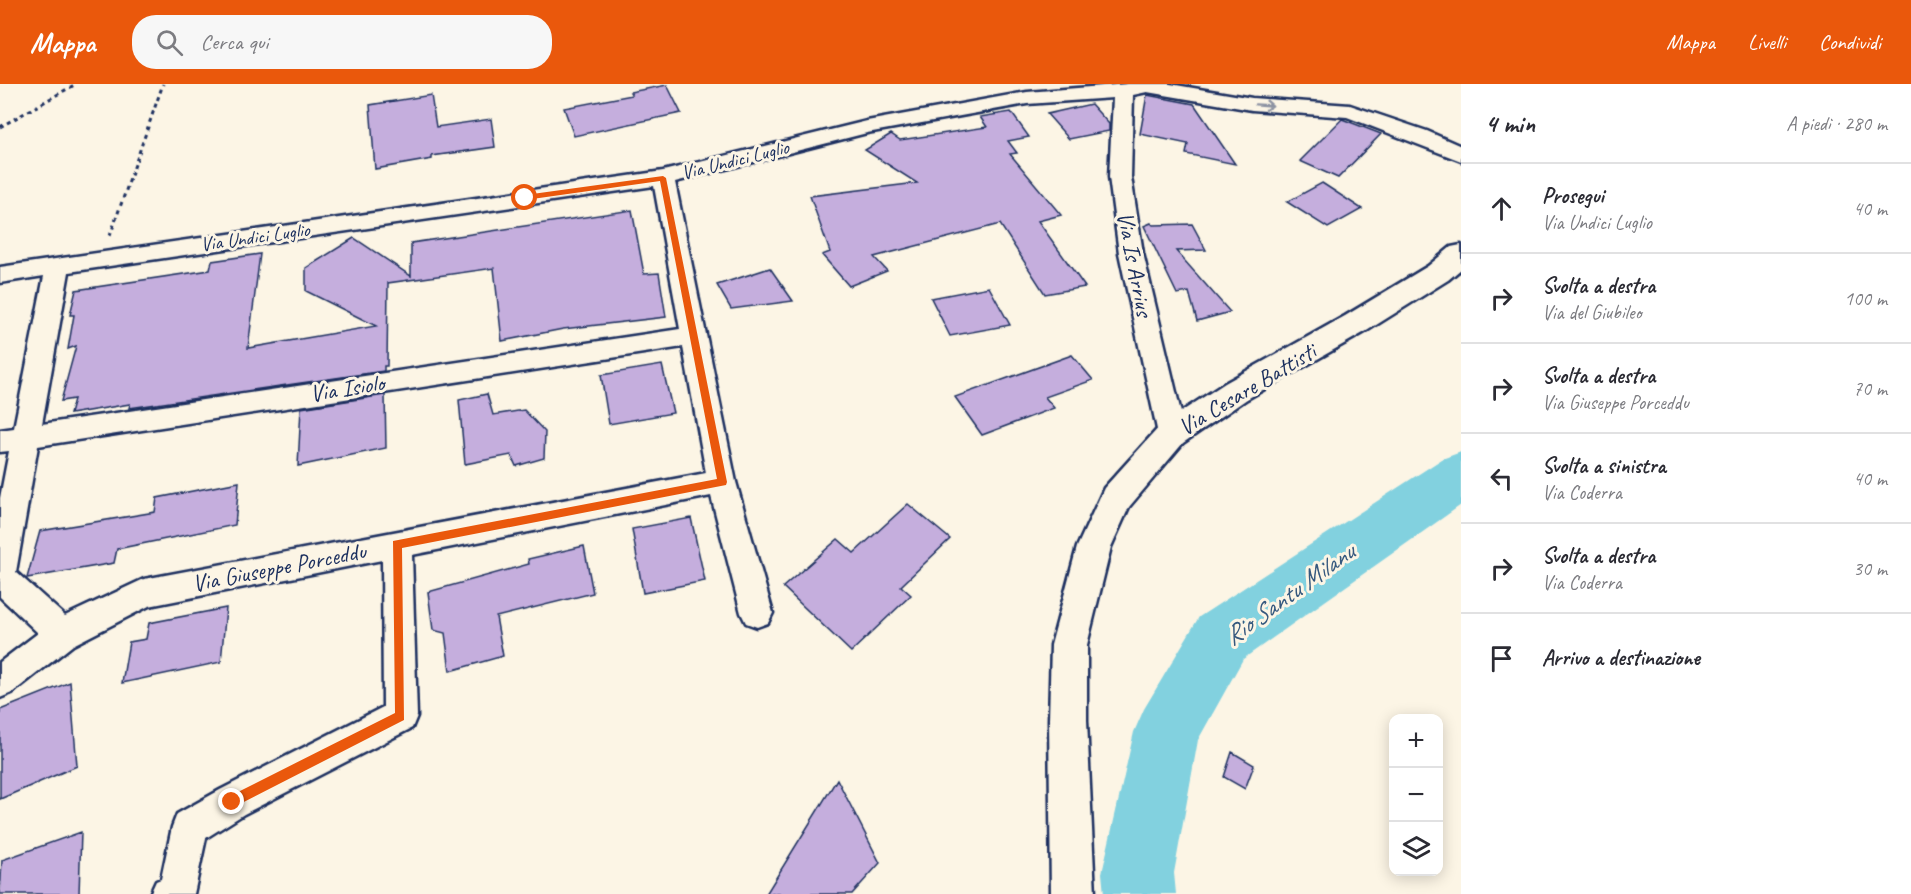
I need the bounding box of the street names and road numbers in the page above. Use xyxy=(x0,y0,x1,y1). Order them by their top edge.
street label: Via Undici Luglio xyxy=(679,134,792,185)
street label: Via Is Arrius xyxy=(1110,209,1160,322)
street label: Via Undici Luglio xyxy=(199,217,312,257)
street label: Via Cesare Battisti xyxy=(1173,335,1323,442)
street label: Via Isiolo xyxy=(308,367,389,409)
street label: Via Giuseppe Porceddu xyxy=(190,535,370,599)

